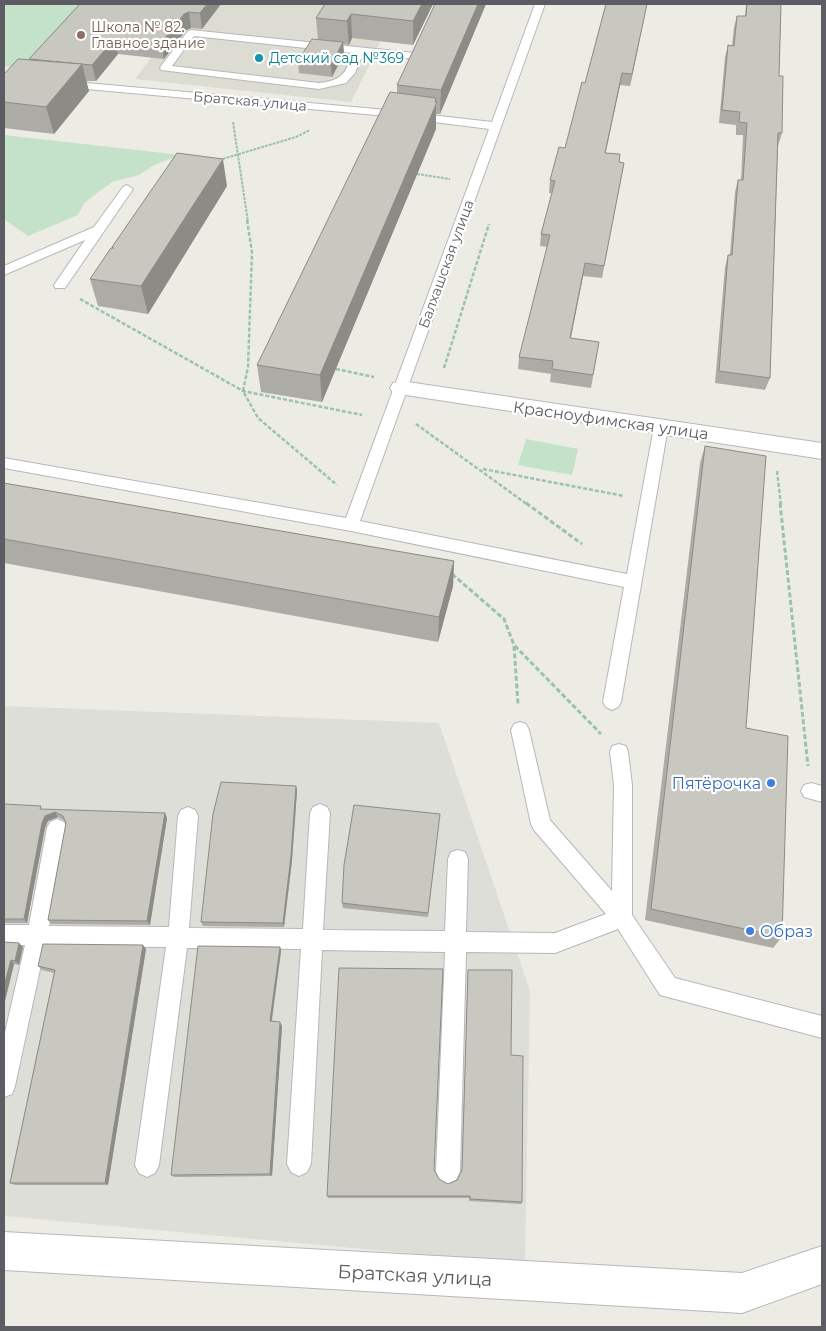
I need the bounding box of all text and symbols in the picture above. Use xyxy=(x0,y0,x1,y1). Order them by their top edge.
place label: Школа № 82. Главное здание xyxy=(91,18,206,52)
marker: Школа № 82. Главное здание xyxy=(75,29,87,41)
place label: Детский сад №369 xyxy=(269,49,404,67)
marker: Детский сад №369 xyxy=(253,52,265,64)
street label: Братская улица xyxy=(192,87,308,115)
street label: Балхашская улица xyxy=(414,197,478,331)
street label: Красноуфимская улица xyxy=(512,397,710,444)
place label: Пятёрочка xyxy=(672,774,761,793)
marker: Пятёрочка xyxy=(765,777,777,789)
place label: Образ xyxy=(760,922,813,941)
marker: Образ xyxy=(744,925,756,937)
street label: Братская улица xyxy=(337,1260,493,1291)

